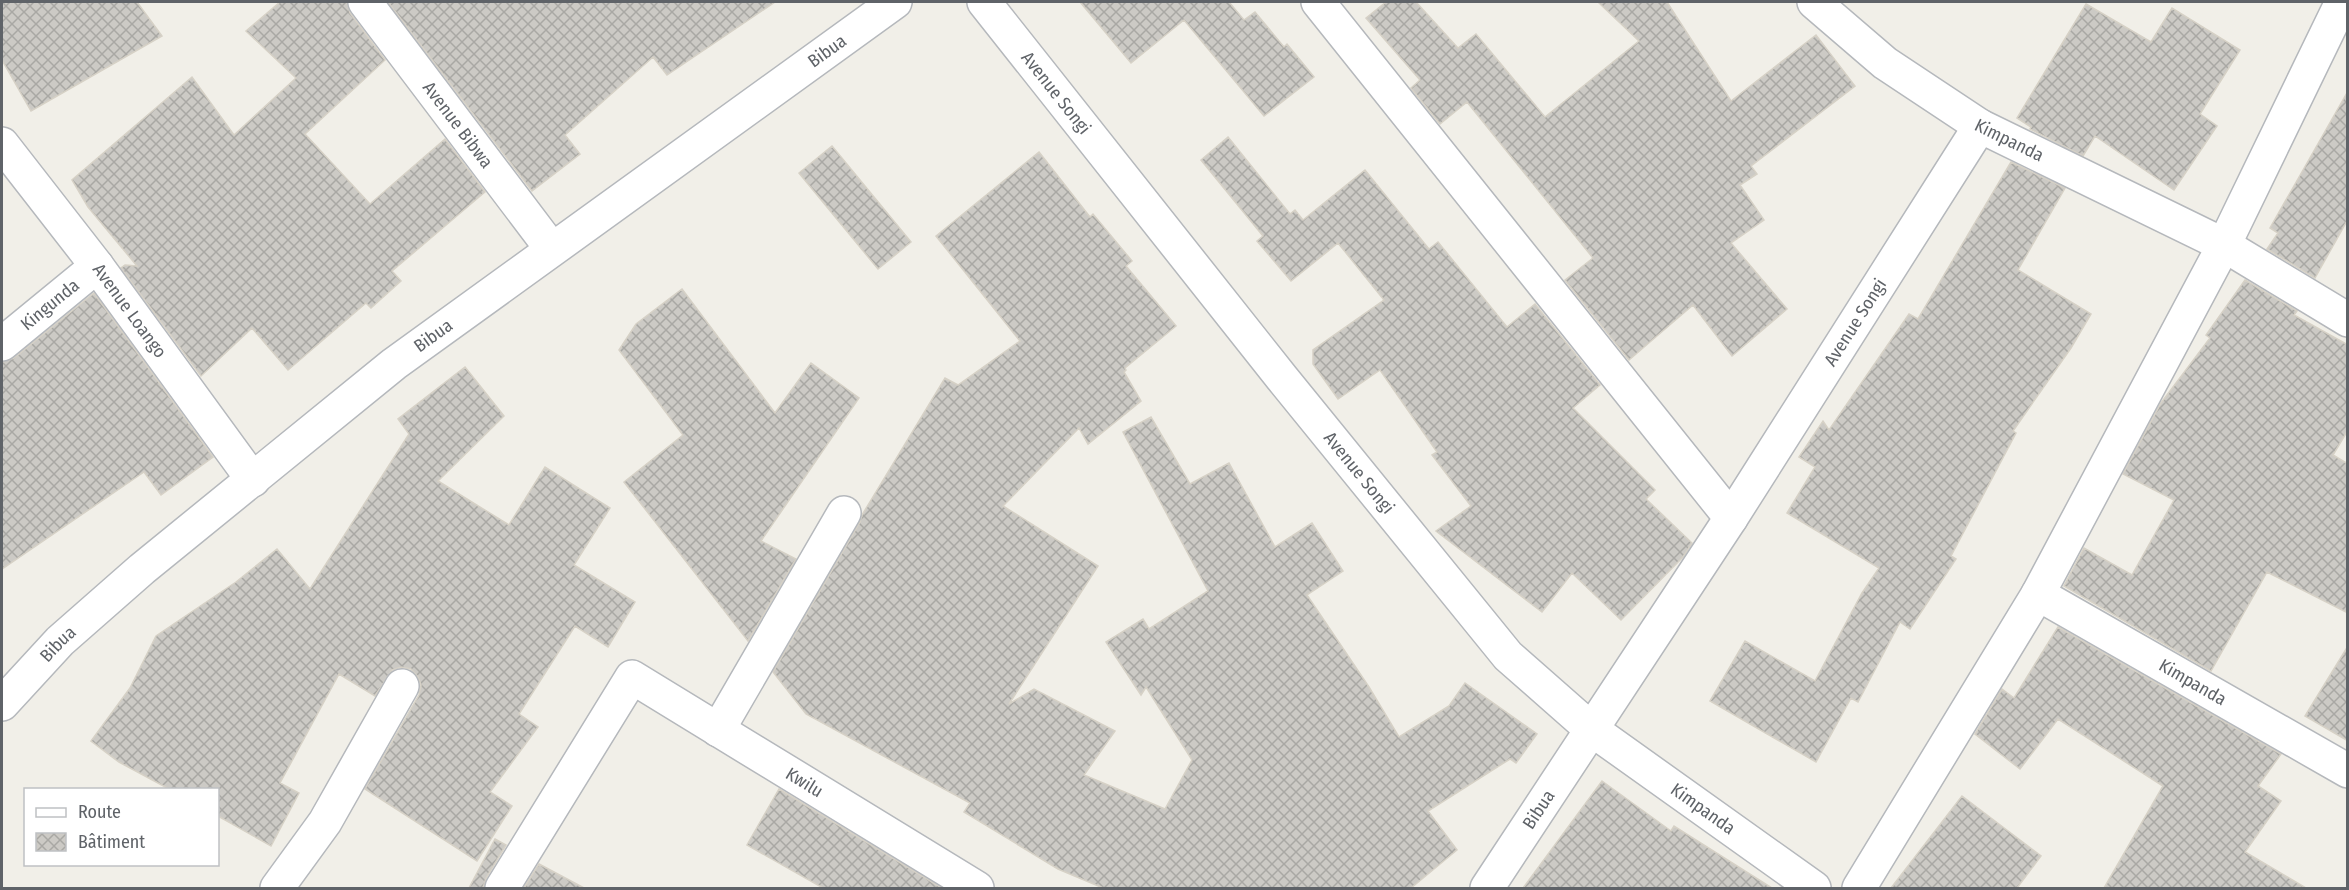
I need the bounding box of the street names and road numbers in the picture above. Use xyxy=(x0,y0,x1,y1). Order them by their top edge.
street label: Bibua xyxy=(804,30,851,72)
street label: Avenue Songi xyxy=(1017,47,1096,139)
street label: Avenue Bibwa xyxy=(418,77,498,173)
street label: Kimpanda xyxy=(1971,114,2047,166)
street label: Avenue Loango xyxy=(88,259,171,362)
street label: Kingunda xyxy=(16,274,84,335)
street label: Avenue Songi xyxy=(1819,275,1891,370)
street label: Bibua xyxy=(410,314,457,357)
street label: Avenue Songi xyxy=(1319,427,1399,518)
street label: Bibua xyxy=(35,621,81,667)
street label: Kimpanda xyxy=(2155,654,2230,710)
street label: Kwilu xyxy=(782,763,827,802)
street label: Kimpanda xyxy=(1666,778,1740,839)
street label: Bibua xyxy=(1518,786,1560,833)

